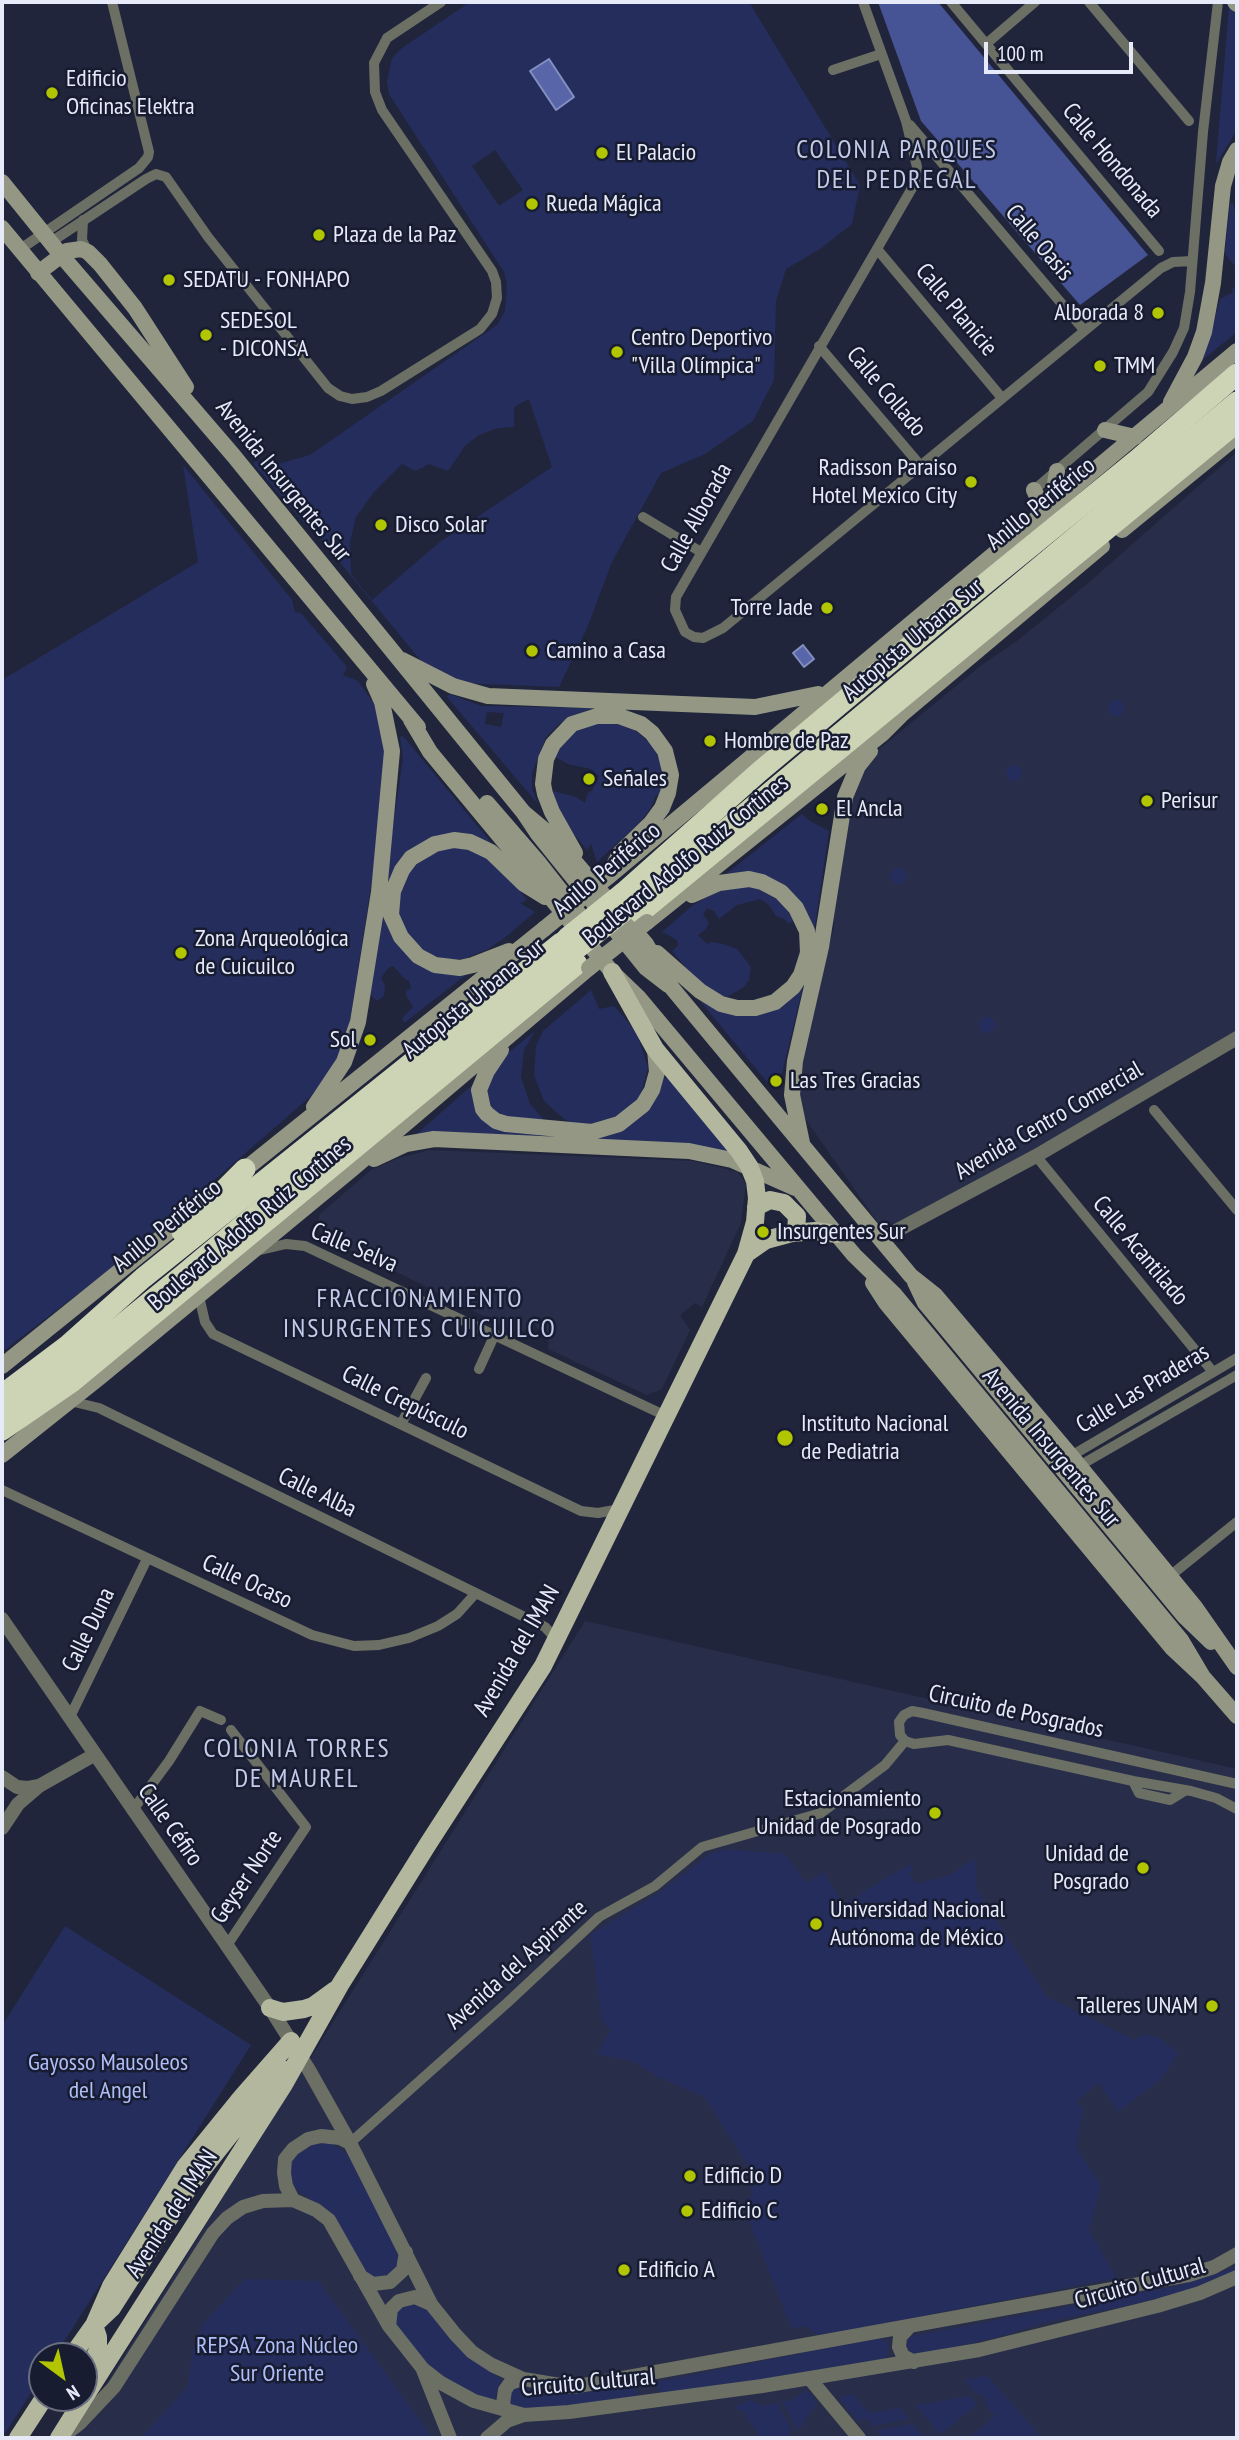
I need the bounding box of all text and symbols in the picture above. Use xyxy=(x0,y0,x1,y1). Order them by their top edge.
scale bar xyxy=(987,28,1136,72)
text: 100 m xyxy=(997,40,1043,67)
place label: Edificio Oficinas Elektra xyxy=(66,65,195,121)
marker: Edificio Oficinas Elektra xyxy=(44,85,60,101)
street label: Calle Hondonada xyxy=(1056,98,1168,224)
district label: COLONIA PARQUES DEL PEDREGAL xyxy=(798,135,996,196)
place label: El Palacio xyxy=(616,139,696,167)
marker: El Palacio xyxy=(594,145,610,161)
place label: Rueda Mágica xyxy=(546,190,662,218)
marker: Rueda Mágica xyxy=(524,196,540,212)
street label: Calle Oasis xyxy=(999,199,1079,287)
place label: Plaza de la Paz xyxy=(333,221,456,249)
marker: Plaza de la Paz xyxy=(311,227,327,243)
street label: Calle Planicie xyxy=(909,258,1003,362)
place label: SEDATU - FONHAPO xyxy=(183,266,350,294)
marker: SEDATU - FONHAPO xyxy=(161,272,177,288)
place label: Alborada 8 xyxy=(1054,299,1144,327)
marker: Alborada 8 xyxy=(1150,305,1166,321)
place label: SEDESOL - DICONSA xyxy=(220,307,308,363)
place label: Centro Deportivo "Villa Olímpica" xyxy=(631,324,772,380)
marker: SEDESOL - DICONSA xyxy=(198,327,214,343)
street label: Calle Collado xyxy=(840,341,932,443)
marker: Centro Deportivo "Villa Olímpica" xyxy=(609,344,625,360)
place label: TMM xyxy=(1114,352,1155,380)
marker: TMM xyxy=(1092,358,1108,374)
street label: Avenida Insurgentes Sur xyxy=(209,394,357,568)
street label: Anillo Periférico xyxy=(981,451,1101,557)
place label: Radisson Paraiso Hotel Mexico City xyxy=(812,454,957,510)
street label: Calle Alborada xyxy=(655,458,739,578)
marker: Radisson Paraiso Hotel Mexico City xyxy=(963,474,979,490)
place label: Disco Solar xyxy=(395,511,487,539)
marker: Disco Solar xyxy=(373,517,389,533)
street label: Autopista Urbana Sur xyxy=(837,573,989,707)
place label: Torre Jade xyxy=(731,594,813,622)
marker: Torre Jade xyxy=(819,600,835,616)
place label: Camino a Casa xyxy=(546,637,666,665)
marker: Camino a Casa xyxy=(524,643,540,659)
place label: Hombre de Paz xyxy=(724,727,849,755)
marker: Hombre de Paz xyxy=(702,733,718,749)
place label: Señales xyxy=(603,765,667,793)
street label: Boulevard Adolfo Ruiz Cortines xyxy=(577,769,795,953)
marker: Señales xyxy=(581,771,597,787)
place label: Perisur xyxy=(1161,787,1218,815)
marker: Perisur xyxy=(1139,793,1155,809)
place label: El Ancla xyxy=(836,795,903,823)
marker: El Ancla xyxy=(814,801,830,817)
street label: Anillo Periférico xyxy=(547,817,667,923)
place label: Zona Arqueológica de Cuicuilco xyxy=(195,925,349,981)
street label: Autopista Urbana Sur xyxy=(397,933,551,1065)
marker: Zona Arqueológica de Cuicuilco xyxy=(173,945,189,961)
place label: Sol xyxy=(330,1026,356,1054)
marker: Sol xyxy=(362,1032,378,1048)
street label: Avenida Centro Comercial xyxy=(950,1056,1148,1186)
place label: Las Tres Gracias xyxy=(790,1067,920,1095)
marker: Las Tres Gracias xyxy=(768,1073,784,1089)
street label: Boulevard Adolfo Ruiz Cortines xyxy=(143,1131,357,1317)
street label: Anillo Periférico xyxy=(107,1173,227,1279)
street label: Calle Acantilado xyxy=(1086,1190,1194,1312)
street label: Calle Selva xyxy=(306,1217,402,1279)
place label: Insurgentes Sur xyxy=(777,1218,906,1246)
marker: Insurgentes Sur xyxy=(755,1224,771,1240)
district label: FRACCIONAMIENTO INSURGENTES CUICUILCO xyxy=(286,1284,554,1346)
street label: Calle Las Praderas xyxy=(1071,1338,1215,1440)
street label: Calle Crepúsculo xyxy=(337,1360,473,1446)
street label: Avenida Insurgentes Sur xyxy=(976,1362,1126,1534)
place label: Instituto Nacional de Pediatria xyxy=(801,1410,948,1466)
marker: Instituto Nacional de Pediatria xyxy=(775,1428,795,1448)
street label: Calle Alba xyxy=(273,1462,361,1524)
street label: Calle Ocaso xyxy=(197,1549,297,1615)
street label: Avenida del IMAN xyxy=(468,1580,566,1722)
street label: Calle Duna xyxy=(56,1583,122,1677)
street label: Circuito de Posgrados xyxy=(926,1679,1106,1745)
district label: COLONIA TORRES DE MAUREL xyxy=(205,1734,389,1796)
street label: Calle Céfiro xyxy=(131,1778,209,1872)
place label: Estacionamiento Unidad de Posgrado xyxy=(756,1785,921,1841)
marker: Estacionamiento Unidad de Posgrado xyxy=(927,1805,943,1821)
street label: Geyser Norte xyxy=(205,1825,289,1929)
place label: Unidad de Posgrado xyxy=(1045,1840,1129,1896)
marker: Unidad de Posgrado xyxy=(1135,1860,1151,1876)
street label: Avenida del Aspirante xyxy=(441,1894,593,2036)
place label: Universidad Nacional Autónoma de México xyxy=(830,1896,1005,1952)
marker: Universidad Nacional Autónoma de México xyxy=(808,1916,824,1932)
place label: Talleres UNAM xyxy=(1077,1992,1198,2020)
marker: Talleres UNAM xyxy=(1204,1998,1220,2014)
park label: Gayosso Mausoleos del Angel xyxy=(28,2049,188,2105)
street label: Avenida del IMAN xyxy=(120,2145,224,2283)
place label: Edificio D xyxy=(704,2162,782,2190)
marker: Edificio D xyxy=(682,2168,698,2184)
place label: Edificio C xyxy=(701,2197,778,2225)
marker: Edificio C xyxy=(679,2203,695,2219)
street label: Circuito Cultural xyxy=(1071,2252,1209,2316)
place label: Edificio A xyxy=(638,2256,715,2284)
marker: Edificio A xyxy=(616,2262,632,2278)
park label: REPSA Zona Núcleo Sur Oriente xyxy=(196,2332,358,2388)
north arrow xyxy=(28,2342,98,2412)
street label: Circuito Cultural xyxy=(520,2363,656,2403)
text: N xyxy=(63,2380,84,2406)

